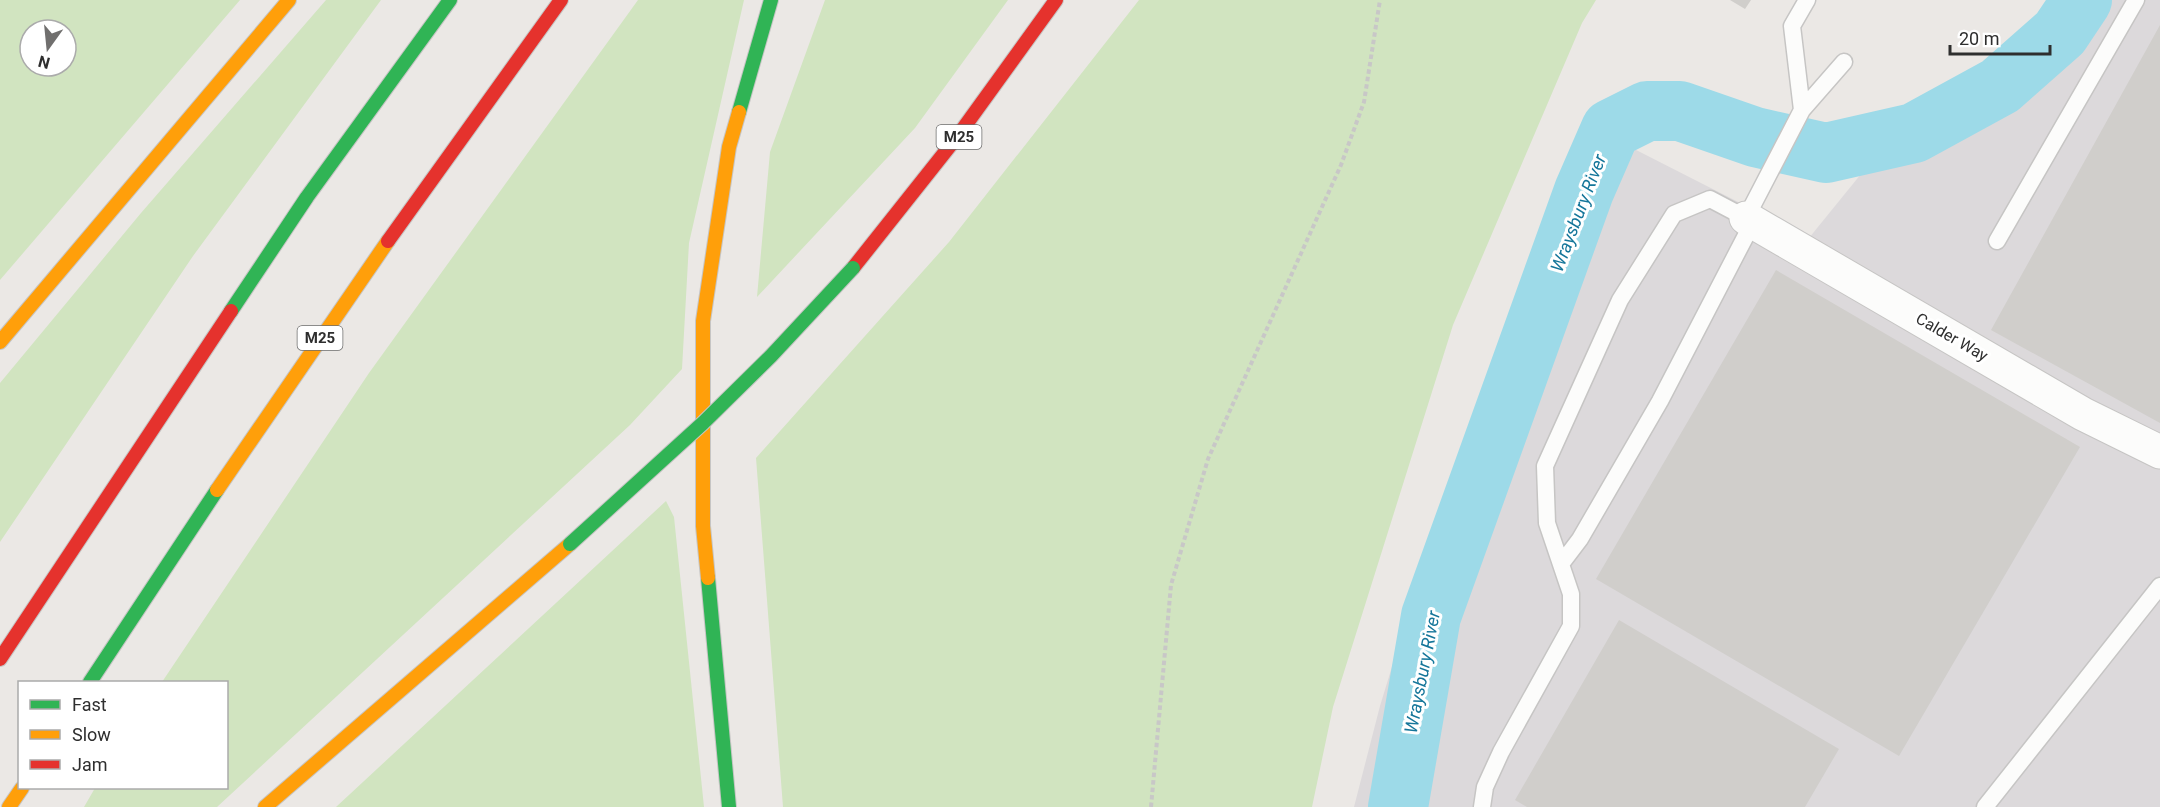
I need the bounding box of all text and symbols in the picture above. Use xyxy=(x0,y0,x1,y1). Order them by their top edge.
north arrow xyxy=(18,18,78,78)
scale bar xyxy=(1950,18,2050,56)
text: 20 m xyxy=(1959,28,1999,49)
text: N xyxy=(36,51,52,73)
road number: M25 xyxy=(936,125,982,149)
water label: Wraysbury River xyxy=(1546,150,1610,275)
street label: Calder Way xyxy=(1913,309,1992,365)
road number: M25 xyxy=(298,326,342,350)
water label: Wraysbury River xyxy=(1400,608,1444,735)
legend xyxy=(18,681,228,789)
text: Fast xyxy=(72,694,107,715)
text: Slow xyxy=(72,724,111,745)
text: Jam xyxy=(72,754,108,775)

